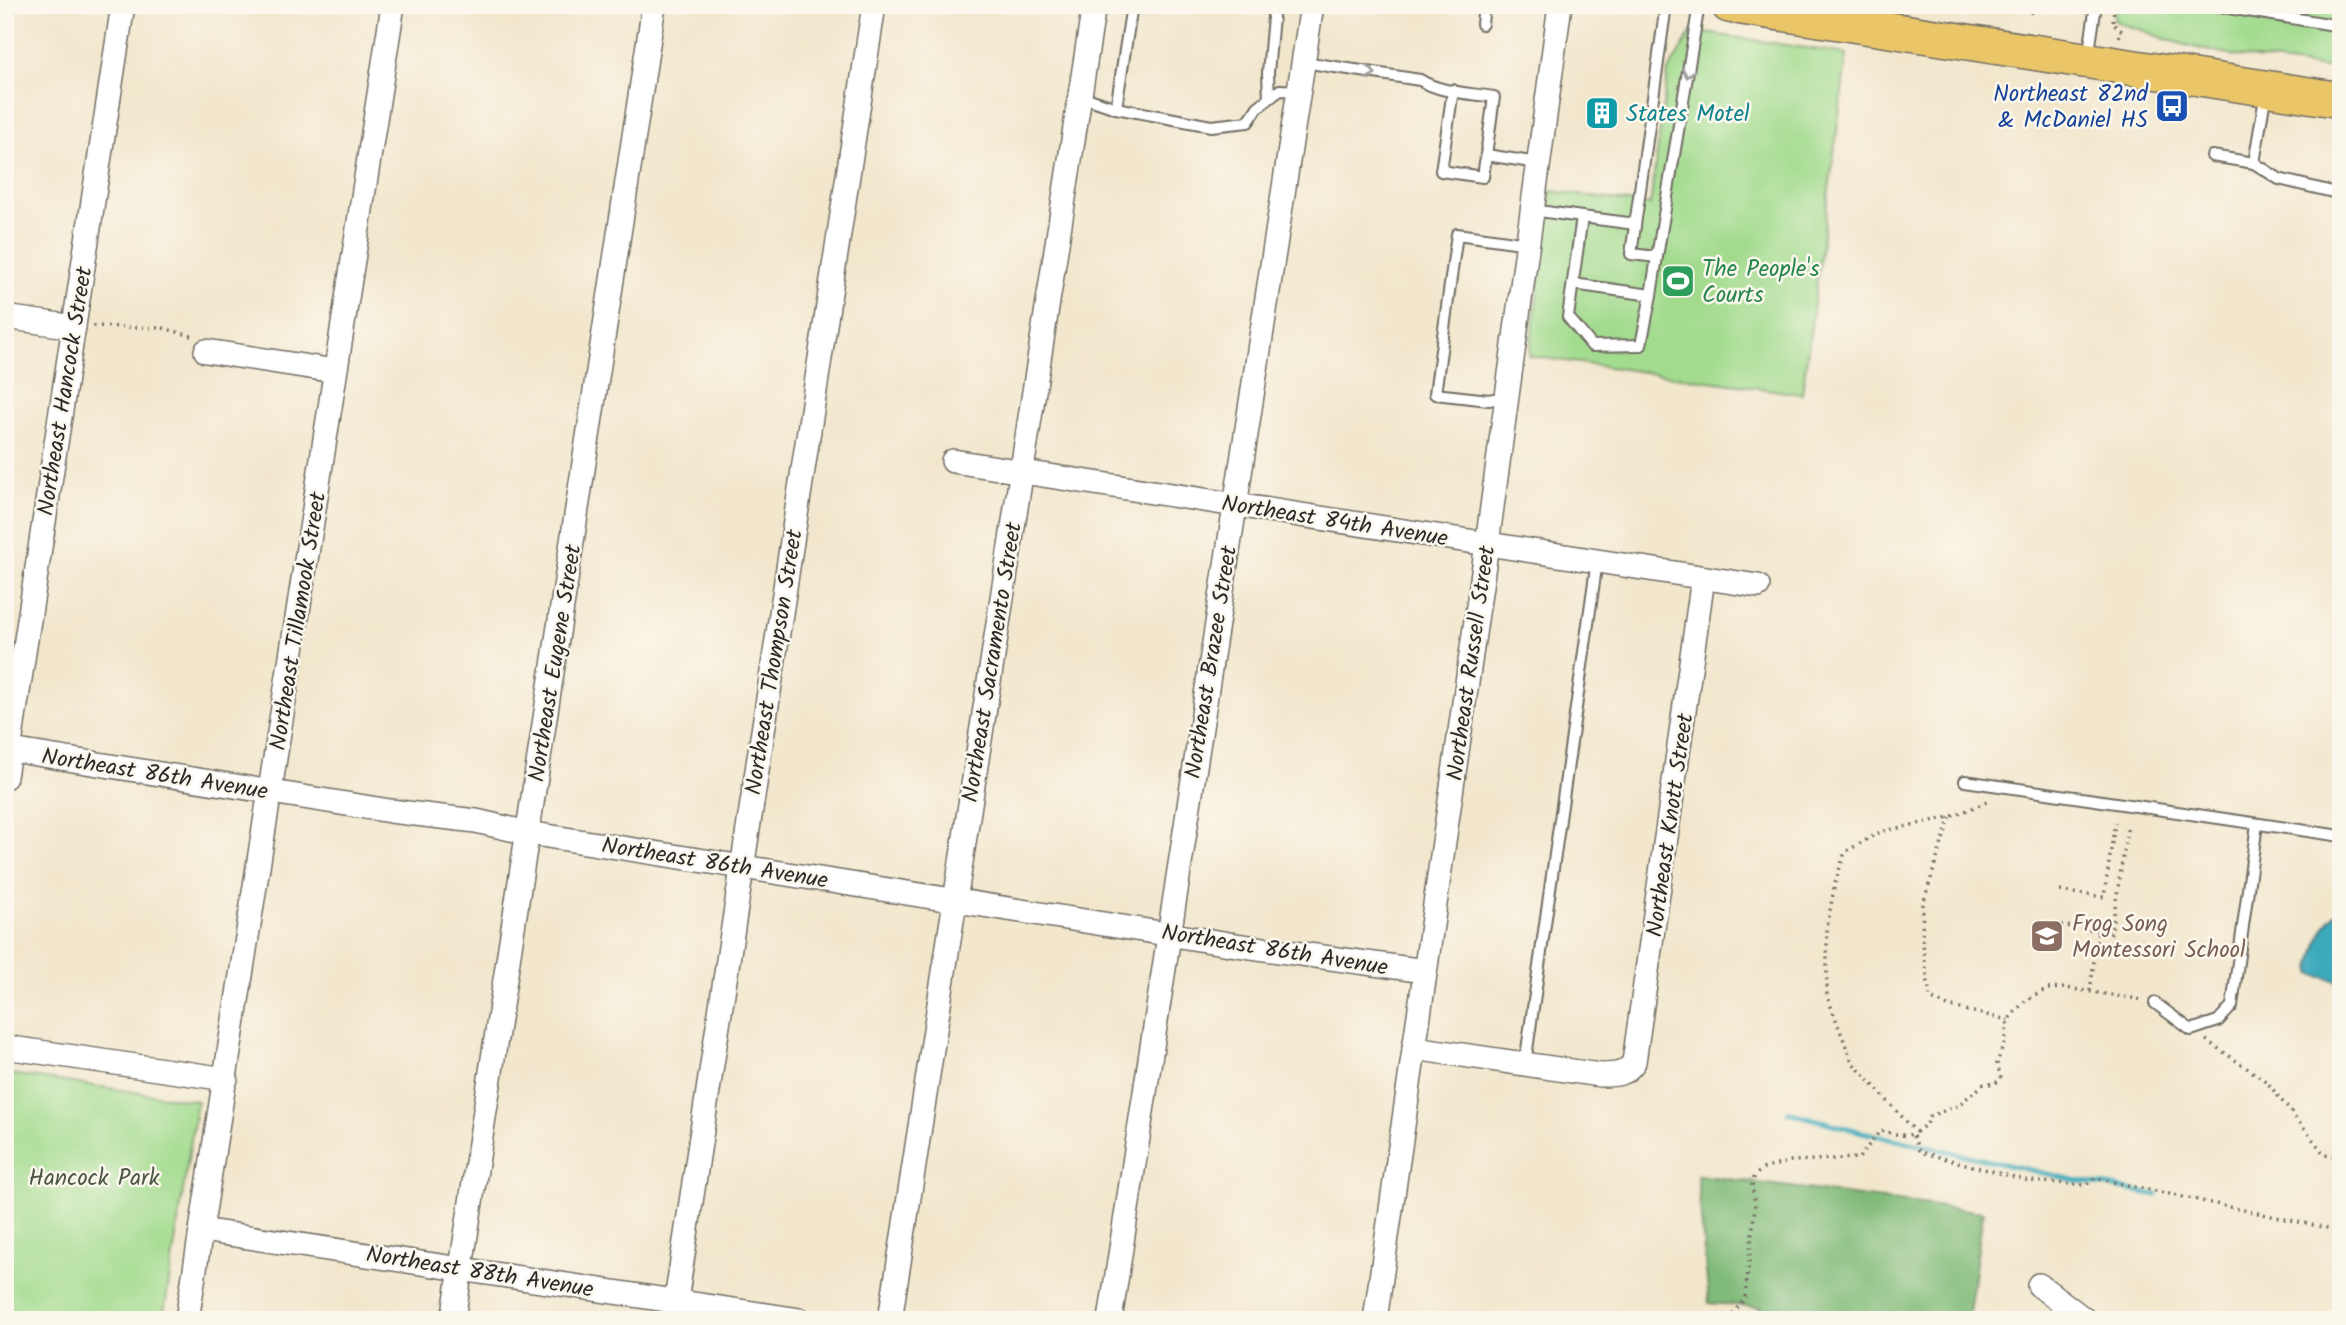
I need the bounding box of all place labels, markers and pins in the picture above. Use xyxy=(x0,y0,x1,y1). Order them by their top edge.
place label: Northeast 82nd & McDaniel HS xyxy=(1993,77,2149,139)
bus stop icon: Northeast 82nd & McDaniel HS xyxy=(2153,87,2191,125)
building icon: States Motel xyxy=(1583,94,1621,132)
place label: States Motel xyxy=(1626,97,1750,133)
place label: The People's Courts xyxy=(1702,252,1820,314)
sports icon: The People's Courts xyxy=(1659,262,1697,300)
place label: Frog Song Montessori School xyxy=(2072,907,2246,969)
school or university icon: Frog Song Montessori School xyxy=(2028,917,2066,955)

